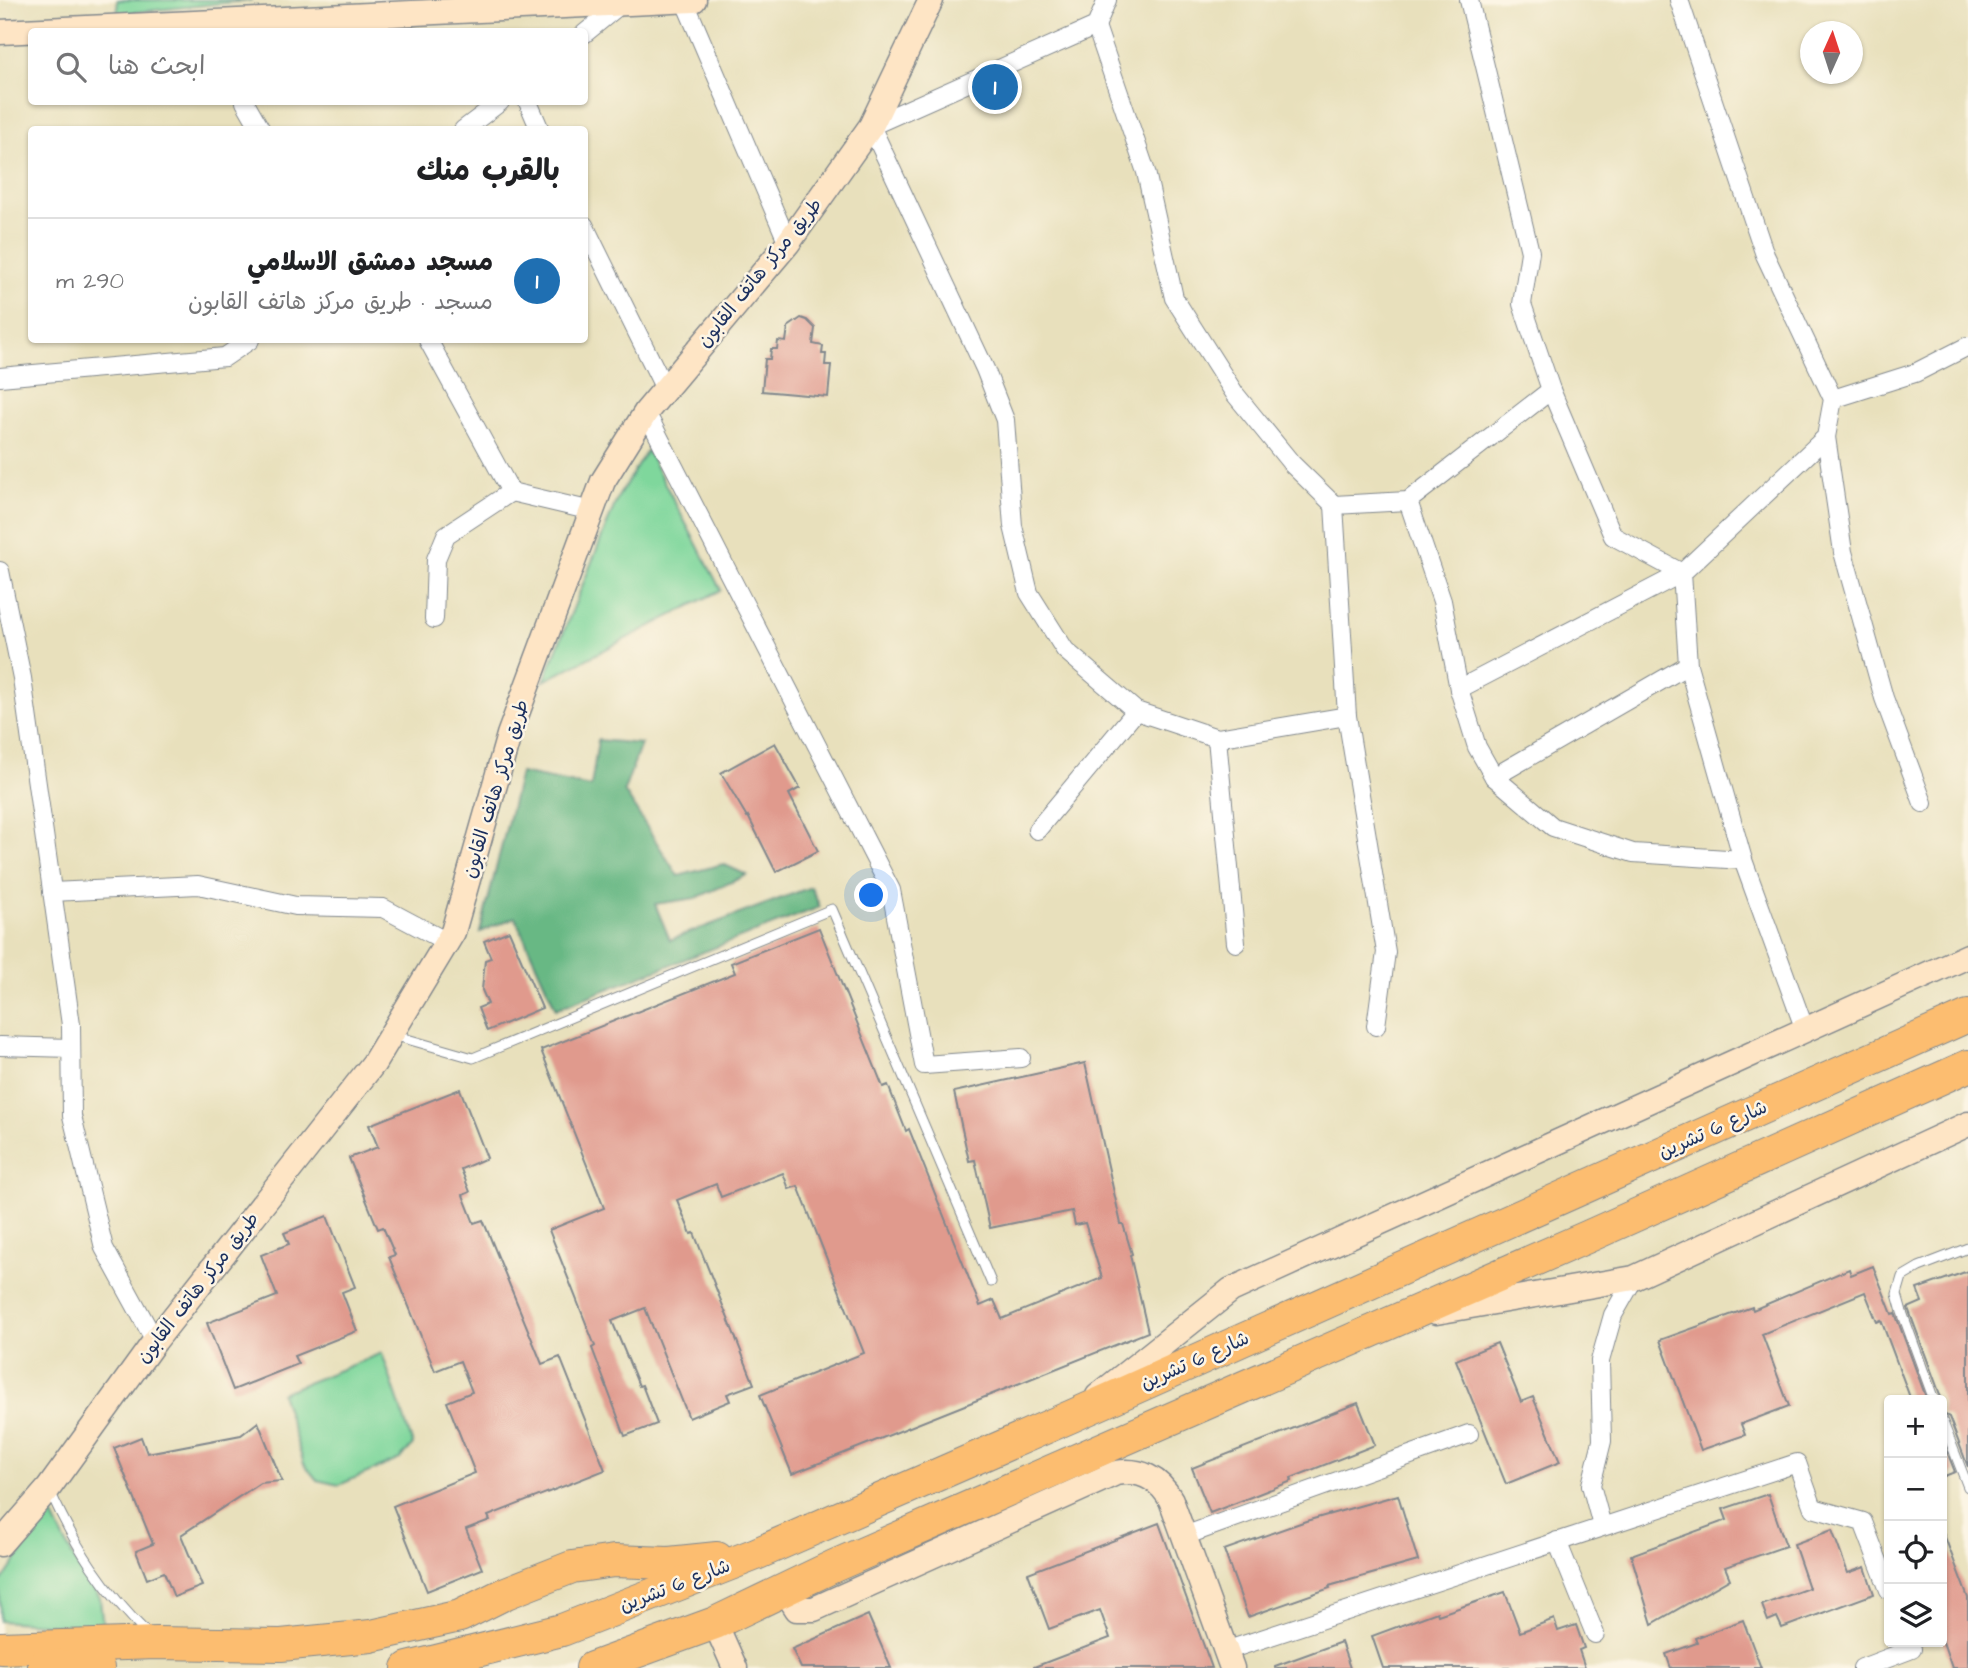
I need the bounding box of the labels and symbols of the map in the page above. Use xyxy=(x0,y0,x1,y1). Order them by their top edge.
north arrow xyxy=(1800,21,1863,84)
pin: 1 xyxy=(972,61,1018,113)
street label: طريق مركز هاتف القابون xyxy=(691,193,829,353)
street label: طريق مركز هاتف القابون xyxy=(456,696,536,882)
your location xyxy=(854,878,888,912)
street label: شارع 6 تشرين xyxy=(1654,1094,1772,1166)
street label: طريق مركز هاتف القابون xyxy=(130,1207,266,1369)
street label: شارع 6 تشرين xyxy=(1136,1325,1254,1397)
street label: شارع 6 تشرين xyxy=(616,1552,734,1620)

